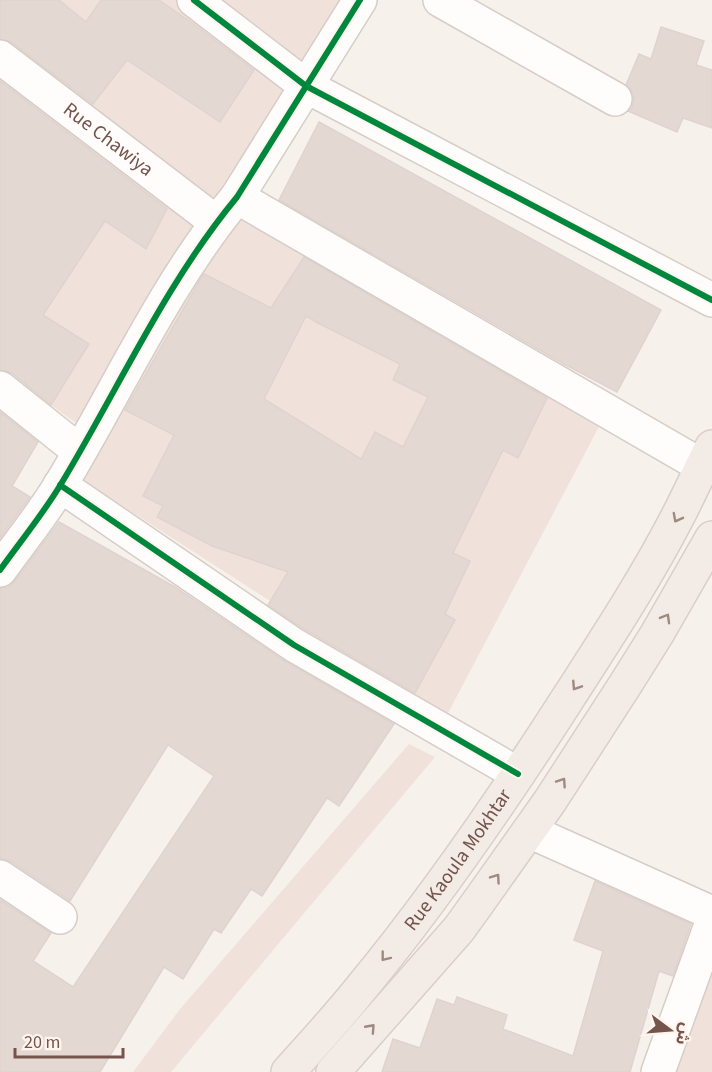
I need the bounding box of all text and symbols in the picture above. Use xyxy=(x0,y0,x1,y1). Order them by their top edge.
street label: Rue Chawiya xyxy=(57,96,159,183)
one-way arrow xyxy=(673,512,684,523)
one-way arrow xyxy=(659,614,671,624)
one-way arrow xyxy=(573,679,584,690)
one-way arrow xyxy=(555,778,566,789)
street label: Rue Kaoula Mokhtar xyxy=(398,783,518,937)
one-way arrow xyxy=(489,873,500,884)
one-way arrow xyxy=(382,951,393,962)
north arrow xyxy=(640,1000,700,1060)
text: ش xyxy=(670,1020,697,1048)
scale bar xyxy=(15,1021,123,1059)
one-way arrow xyxy=(364,1024,375,1035)
text: 20 m xyxy=(24,1030,60,1055)

